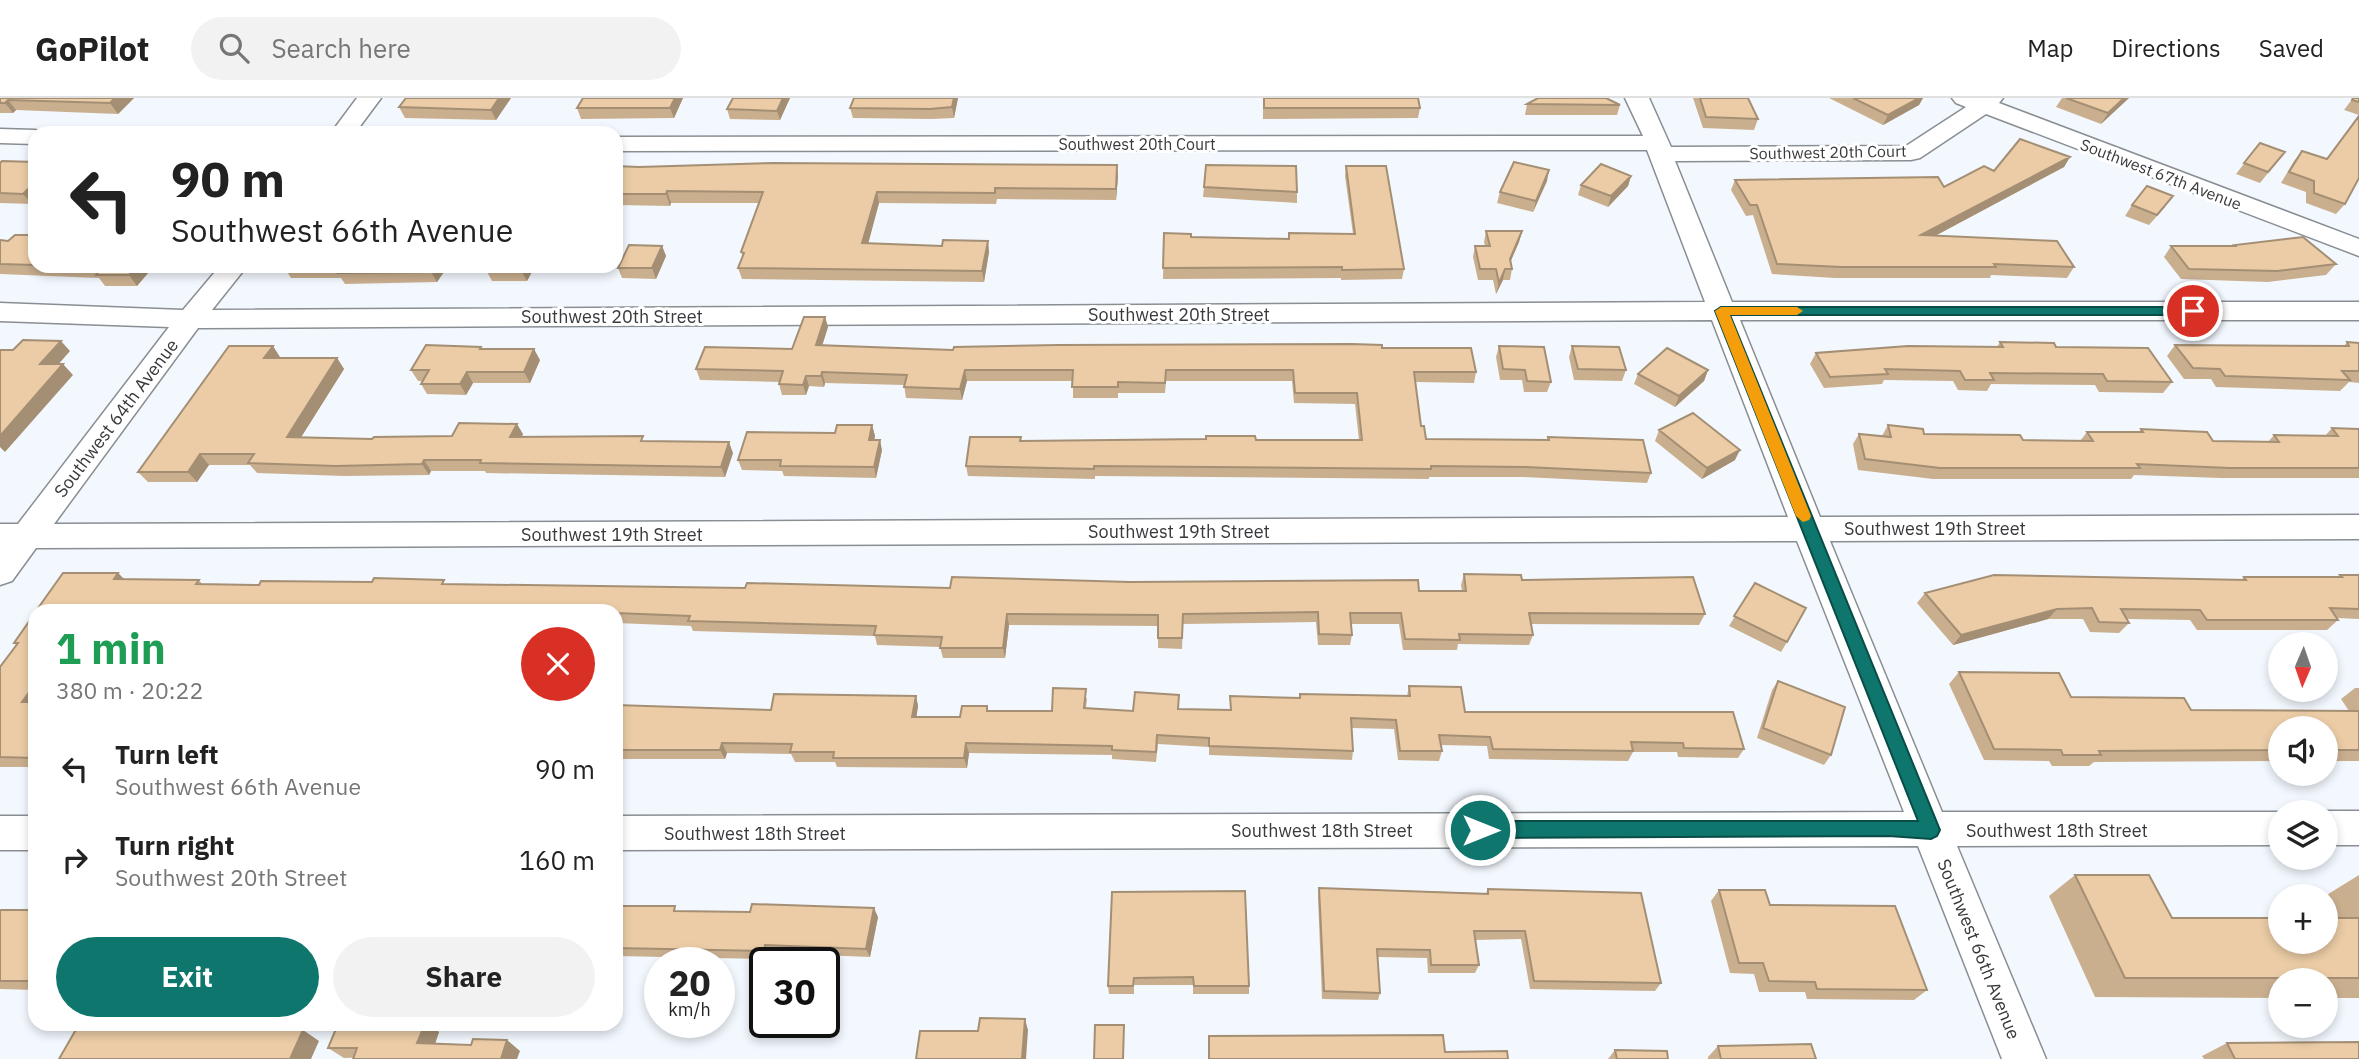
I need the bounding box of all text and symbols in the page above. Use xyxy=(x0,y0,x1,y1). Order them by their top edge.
search box xyxy=(191,17,681,80)
text: GoPilot xyxy=(35,27,149,70)
icon: search xyxy=(215,29,253,67)
text: Search here xyxy=(271,31,411,65)
text: Map xyxy=(2027,32,2073,64)
text: Directions xyxy=(2111,32,2221,64)
text: Saved xyxy=(2259,32,2324,64)
street label: Southwest 20th Court xyxy=(1058,134,1216,154)
street label: Southwest 67th Avenue xyxy=(2078,134,2245,214)
street label: Southwest 20th Court xyxy=(1749,141,1907,163)
text: 90 m xyxy=(171,147,285,210)
icon: left xyxy=(56,154,147,245)
text: Southwest 66th Avenue xyxy=(171,209,513,251)
pin xyxy=(2163,281,2223,341)
icon: arrive xyxy=(2174,292,2212,330)
street label: Southwest 20th Street xyxy=(1088,303,1270,326)
street label: Southwest 20th Street xyxy=(521,305,703,328)
street label: Southwest 64th Avenue xyxy=(49,334,183,502)
street label: Southwest 19th Street xyxy=(1844,517,2026,540)
street label: Southwest 19th Street xyxy=(1088,520,1270,543)
street label: Southwest 19th Street xyxy=(521,523,703,546)
text: 1 min xyxy=(56,621,166,676)
button: close xyxy=(521,627,595,701)
north arrow xyxy=(2268,632,2338,702)
map controls xyxy=(2268,632,2338,1038)
text: 380 m · 20:22 xyxy=(56,675,203,705)
button: sound xyxy=(2268,716,2338,786)
text: Turn left xyxy=(115,737,218,771)
icon: left xyxy=(56,750,94,788)
text: 90 m xyxy=(535,752,595,786)
text: Southwest 66th Avenue xyxy=(115,771,361,801)
position arrow xyxy=(1443,793,1517,867)
button: layers xyxy=(2268,800,2338,870)
street label: Southwest 18th Street xyxy=(1231,819,1413,842)
street label: Southwest 18th Street xyxy=(1966,819,2148,842)
street label: Southwest 18th Street xyxy=(664,822,846,845)
text: Turn right xyxy=(115,828,234,862)
icon: right xyxy=(56,841,94,879)
text: 160 m xyxy=(519,843,595,877)
street label: Southwest 66th Avenue xyxy=(1932,855,2026,1043)
text: Southwest 20th Street xyxy=(115,862,347,892)
button: + xyxy=(2268,884,2338,954)
button: Exit xyxy=(56,937,319,1017)
button: Share xyxy=(333,937,595,1017)
speed limit sign: 30 xyxy=(749,947,840,1038)
text: 20 xyxy=(668,960,711,1006)
button: − xyxy=(2268,968,2338,1038)
text: km/h xyxy=(668,998,711,1021)

